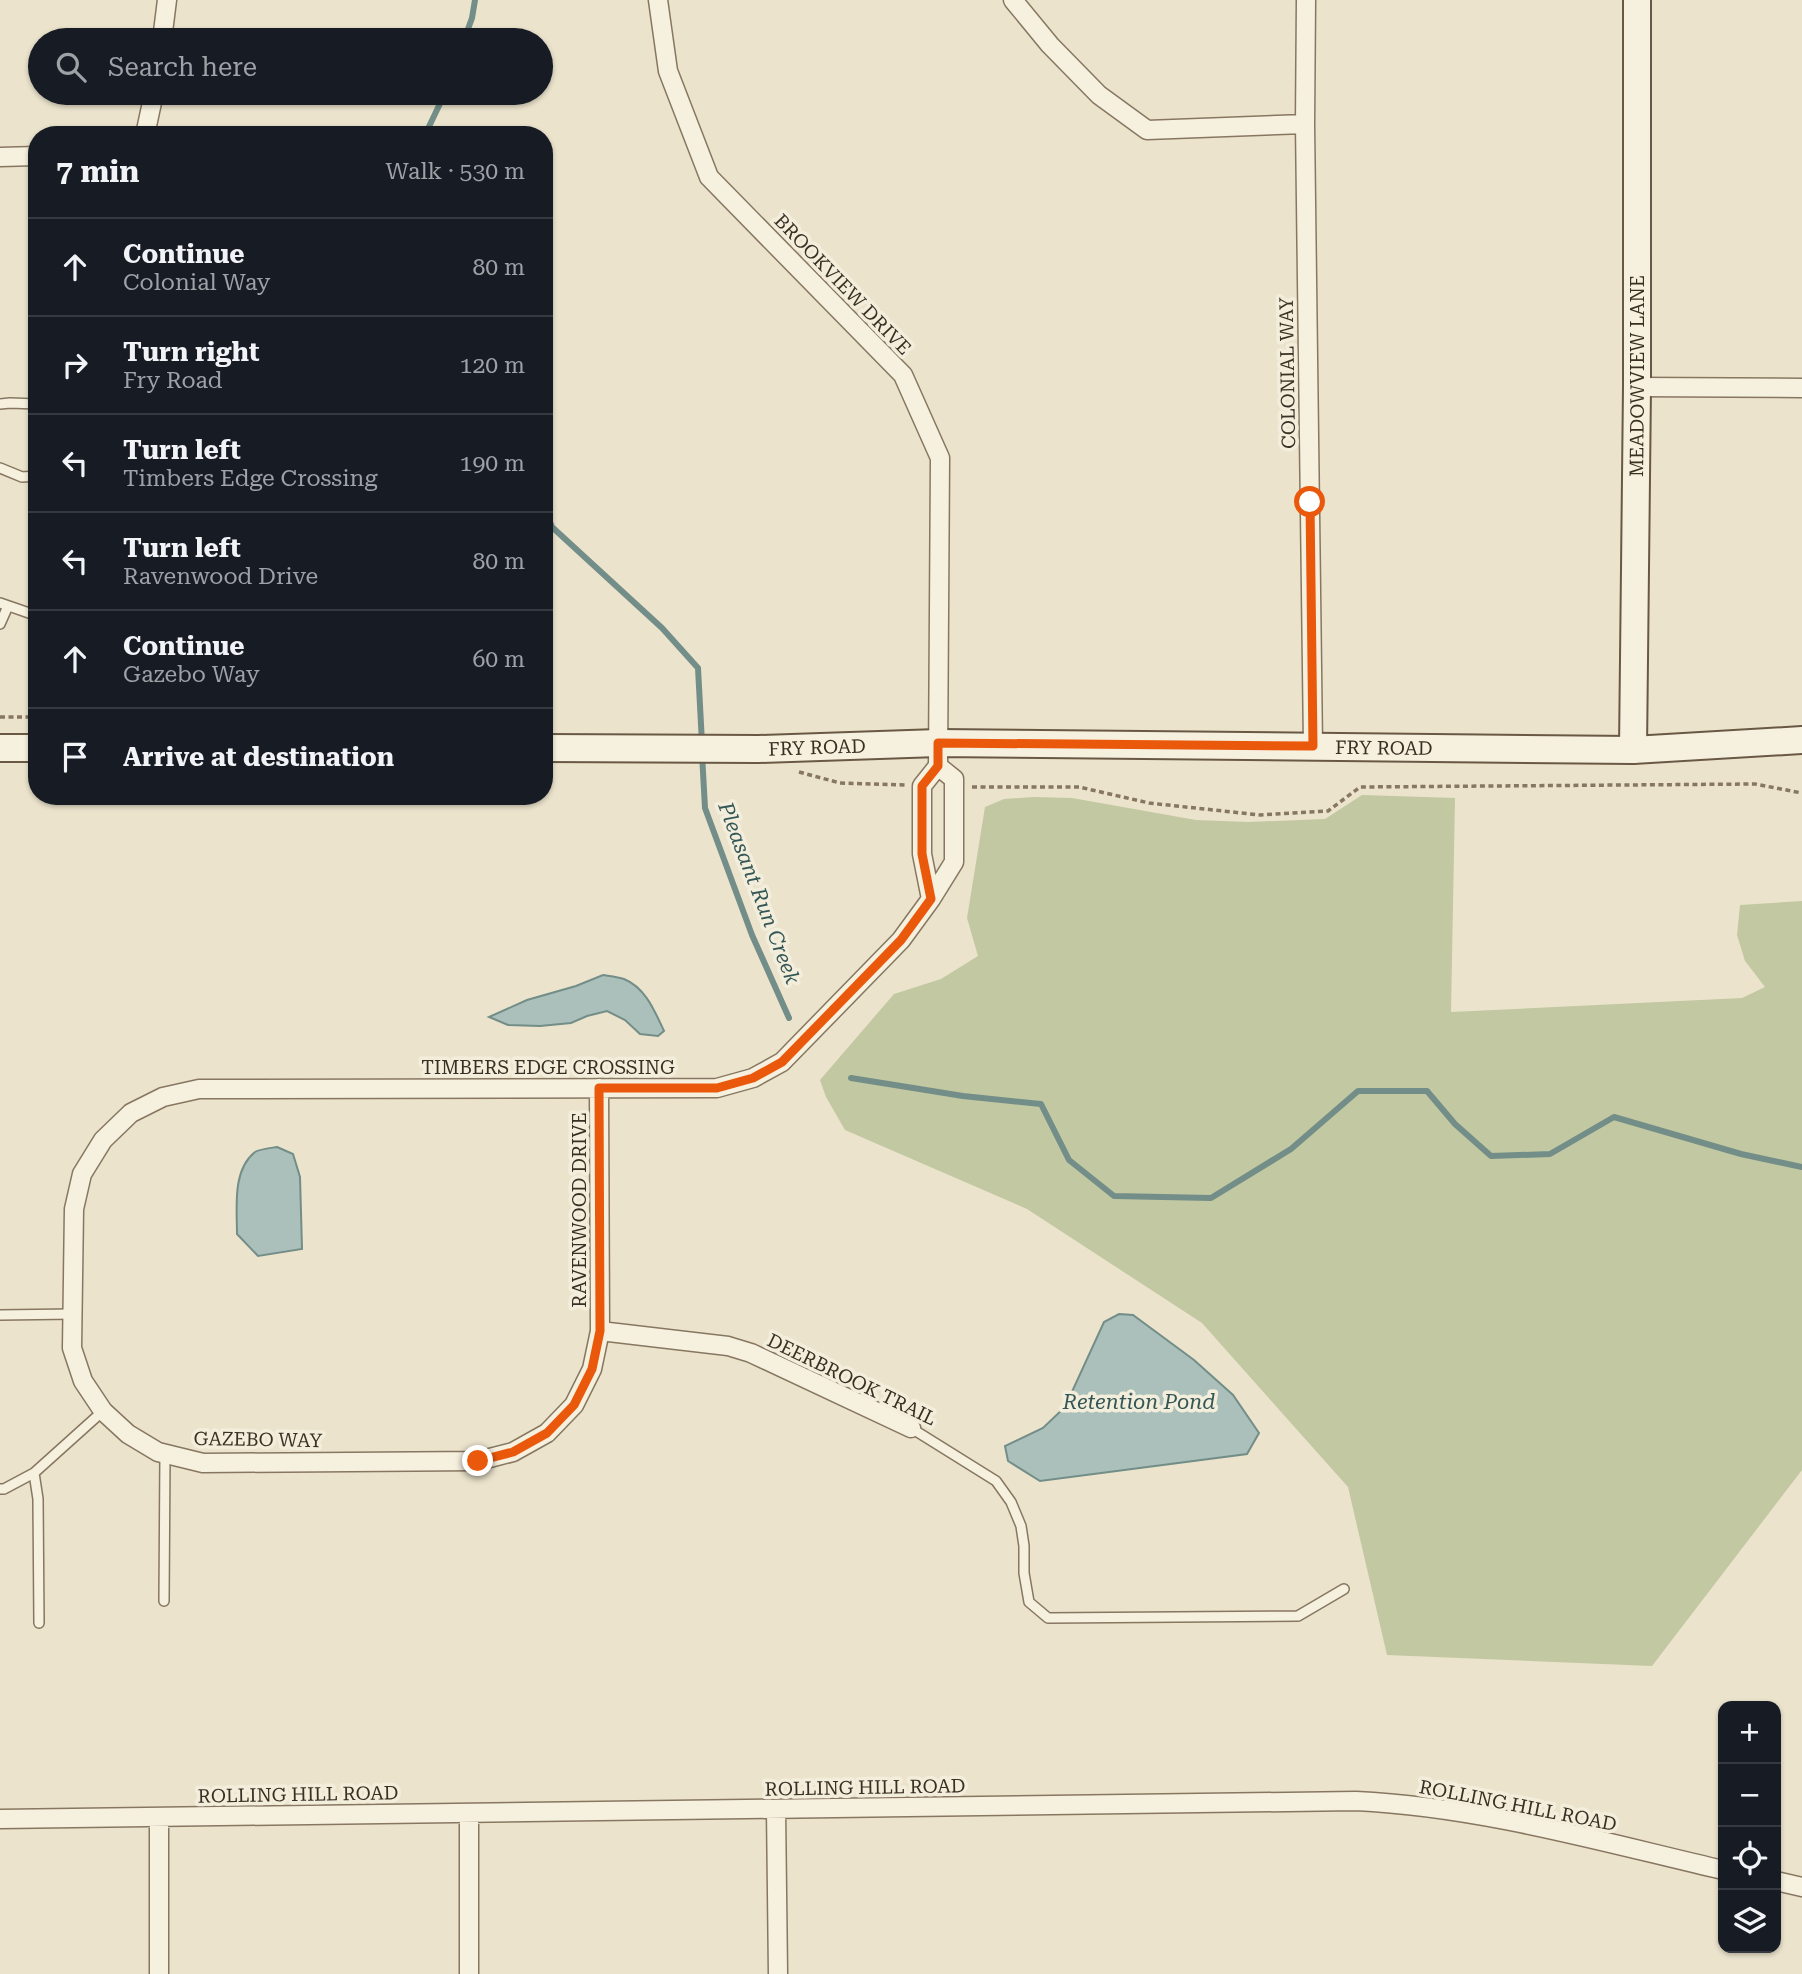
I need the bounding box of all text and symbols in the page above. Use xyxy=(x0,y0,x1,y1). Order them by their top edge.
search box xyxy=(28,28,553,105)
icon: search xyxy=(52,48,90,86)
text: Search here xyxy=(108,52,257,82)
text: 7 min xyxy=(56,154,139,189)
text: Walk · 530 m xyxy=(386,158,525,185)
street label: BROOKVIEW DRIVE xyxy=(769,209,916,360)
text: Continue xyxy=(123,239,245,269)
icon: ahead xyxy=(56,248,94,286)
text: 80 m xyxy=(472,254,525,281)
text: Colonial Way xyxy=(123,269,270,296)
street label: MEADOWVIEW LANE xyxy=(1625,275,1649,477)
street label: COLONIAL WAY xyxy=(1275,297,1300,449)
text: Turn right xyxy=(123,337,259,367)
icon: right xyxy=(56,346,94,384)
text: 120 m xyxy=(460,352,525,379)
text: Fry Road xyxy=(123,367,222,394)
text: Turn left xyxy=(123,435,241,465)
icon: left xyxy=(56,444,94,482)
text: 190 m xyxy=(460,450,525,477)
text: Timbers Edge Crossing xyxy=(123,465,377,492)
route start xyxy=(1294,486,1325,517)
text: Turn left xyxy=(123,533,241,563)
icon: left xyxy=(56,542,94,580)
text: 80 m xyxy=(472,548,525,575)
text: Ravenwood Drive xyxy=(123,563,318,590)
text: Continue xyxy=(123,631,245,661)
icon: ahead xyxy=(56,640,94,678)
text: 60 m xyxy=(472,646,525,673)
text: Gazebo Way xyxy=(123,661,260,688)
street label: FRY ROAD xyxy=(768,734,866,761)
street label: FRY ROAD xyxy=(1335,736,1433,760)
icon: arrive xyxy=(56,738,94,776)
text: Arrive at destination xyxy=(123,742,394,772)
water label: Pleasant Run Creek xyxy=(713,798,805,988)
street label: TIMBERS EDGE CROSSING xyxy=(421,1056,675,1079)
street label: RAVENWOOD DRIVE xyxy=(568,1112,591,1308)
street label: DEERBROOK TRAIL xyxy=(764,1329,940,1430)
water label: Retention Pond xyxy=(1062,1390,1215,1414)
street label: GAZEBO WAY xyxy=(194,1427,322,1452)
route end xyxy=(462,1445,493,1476)
map controls xyxy=(1718,1701,1781,1953)
button: + xyxy=(1718,1701,1781,1764)
button: − xyxy=(1718,1764,1781,1827)
street label: ROLLING HILL ROAD xyxy=(765,1774,965,1801)
street label: ROLLING HILL ROAD xyxy=(1417,1775,1619,1836)
street label: ROLLING HILL ROAD xyxy=(198,1781,398,1808)
button: locate xyxy=(1718,1827,1781,1890)
button: layers xyxy=(1718,1890,1781,1953)

